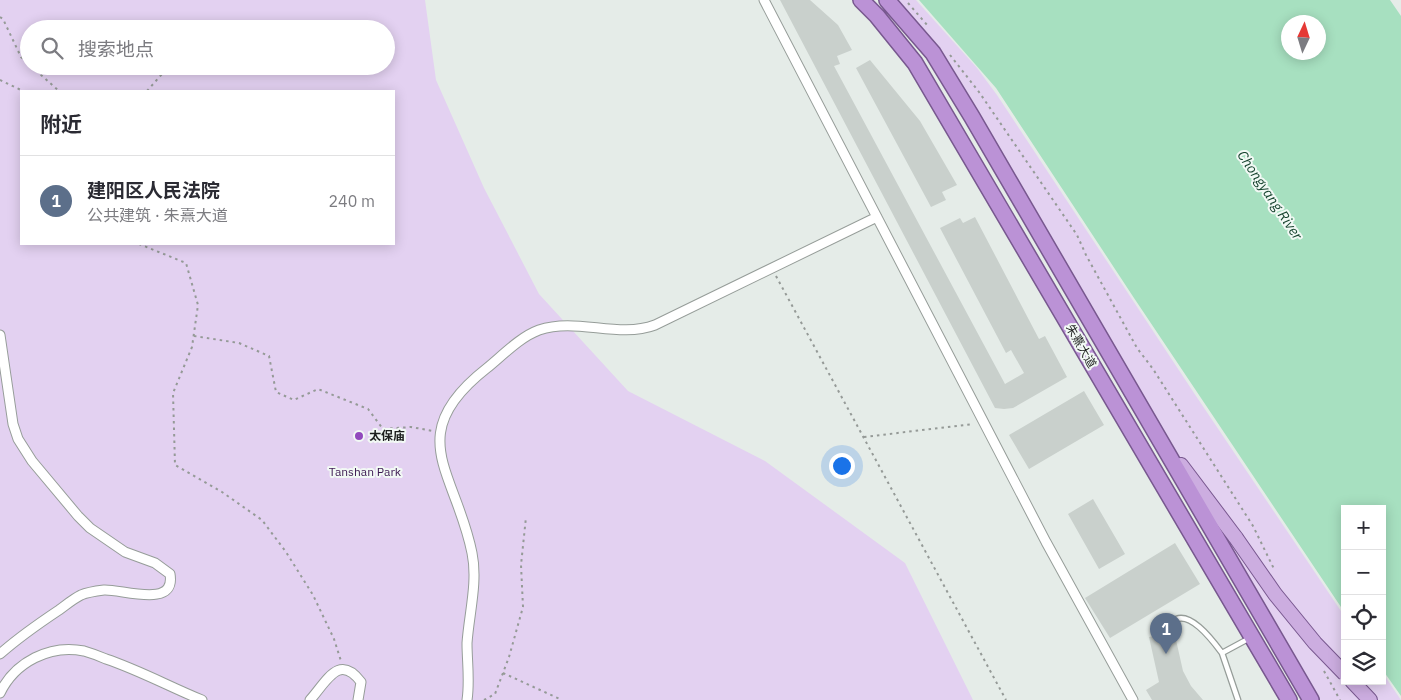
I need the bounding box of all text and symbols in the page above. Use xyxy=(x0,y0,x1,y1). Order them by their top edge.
north arrow xyxy=(1281,15,1326,60)
search box xyxy=(20,20,395,75)
icon: search xyxy=(38,34,66,62)
text: 搜索地点 xyxy=(78,37,154,61)
text: 附近 xyxy=(40,110,82,138)
water label: Chongyang River xyxy=(1234,147,1307,244)
text: 建阳区人民法院 xyxy=(87,178,220,202)
text: 1 xyxy=(51,191,61,211)
text: 240 m xyxy=(328,191,375,211)
text: 公共建筑 · 朱熹大道 xyxy=(87,205,228,225)
street label: 朱熹大道 xyxy=(1063,321,1100,370)
place label: 太保庙 xyxy=(369,428,405,443)
marker: 太保庙 xyxy=(353,430,365,442)
your location xyxy=(829,453,855,479)
park label: Tanshan Park xyxy=(329,464,402,479)
map controls xyxy=(1341,505,1386,685)
button: + xyxy=(1341,505,1386,550)
button: − xyxy=(1341,550,1386,595)
button: locate xyxy=(1341,595,1386,640)
pin: 1 xyxy=(1150,613,1182,654)
button: layers xyxy=(1341,640,1386,685)

